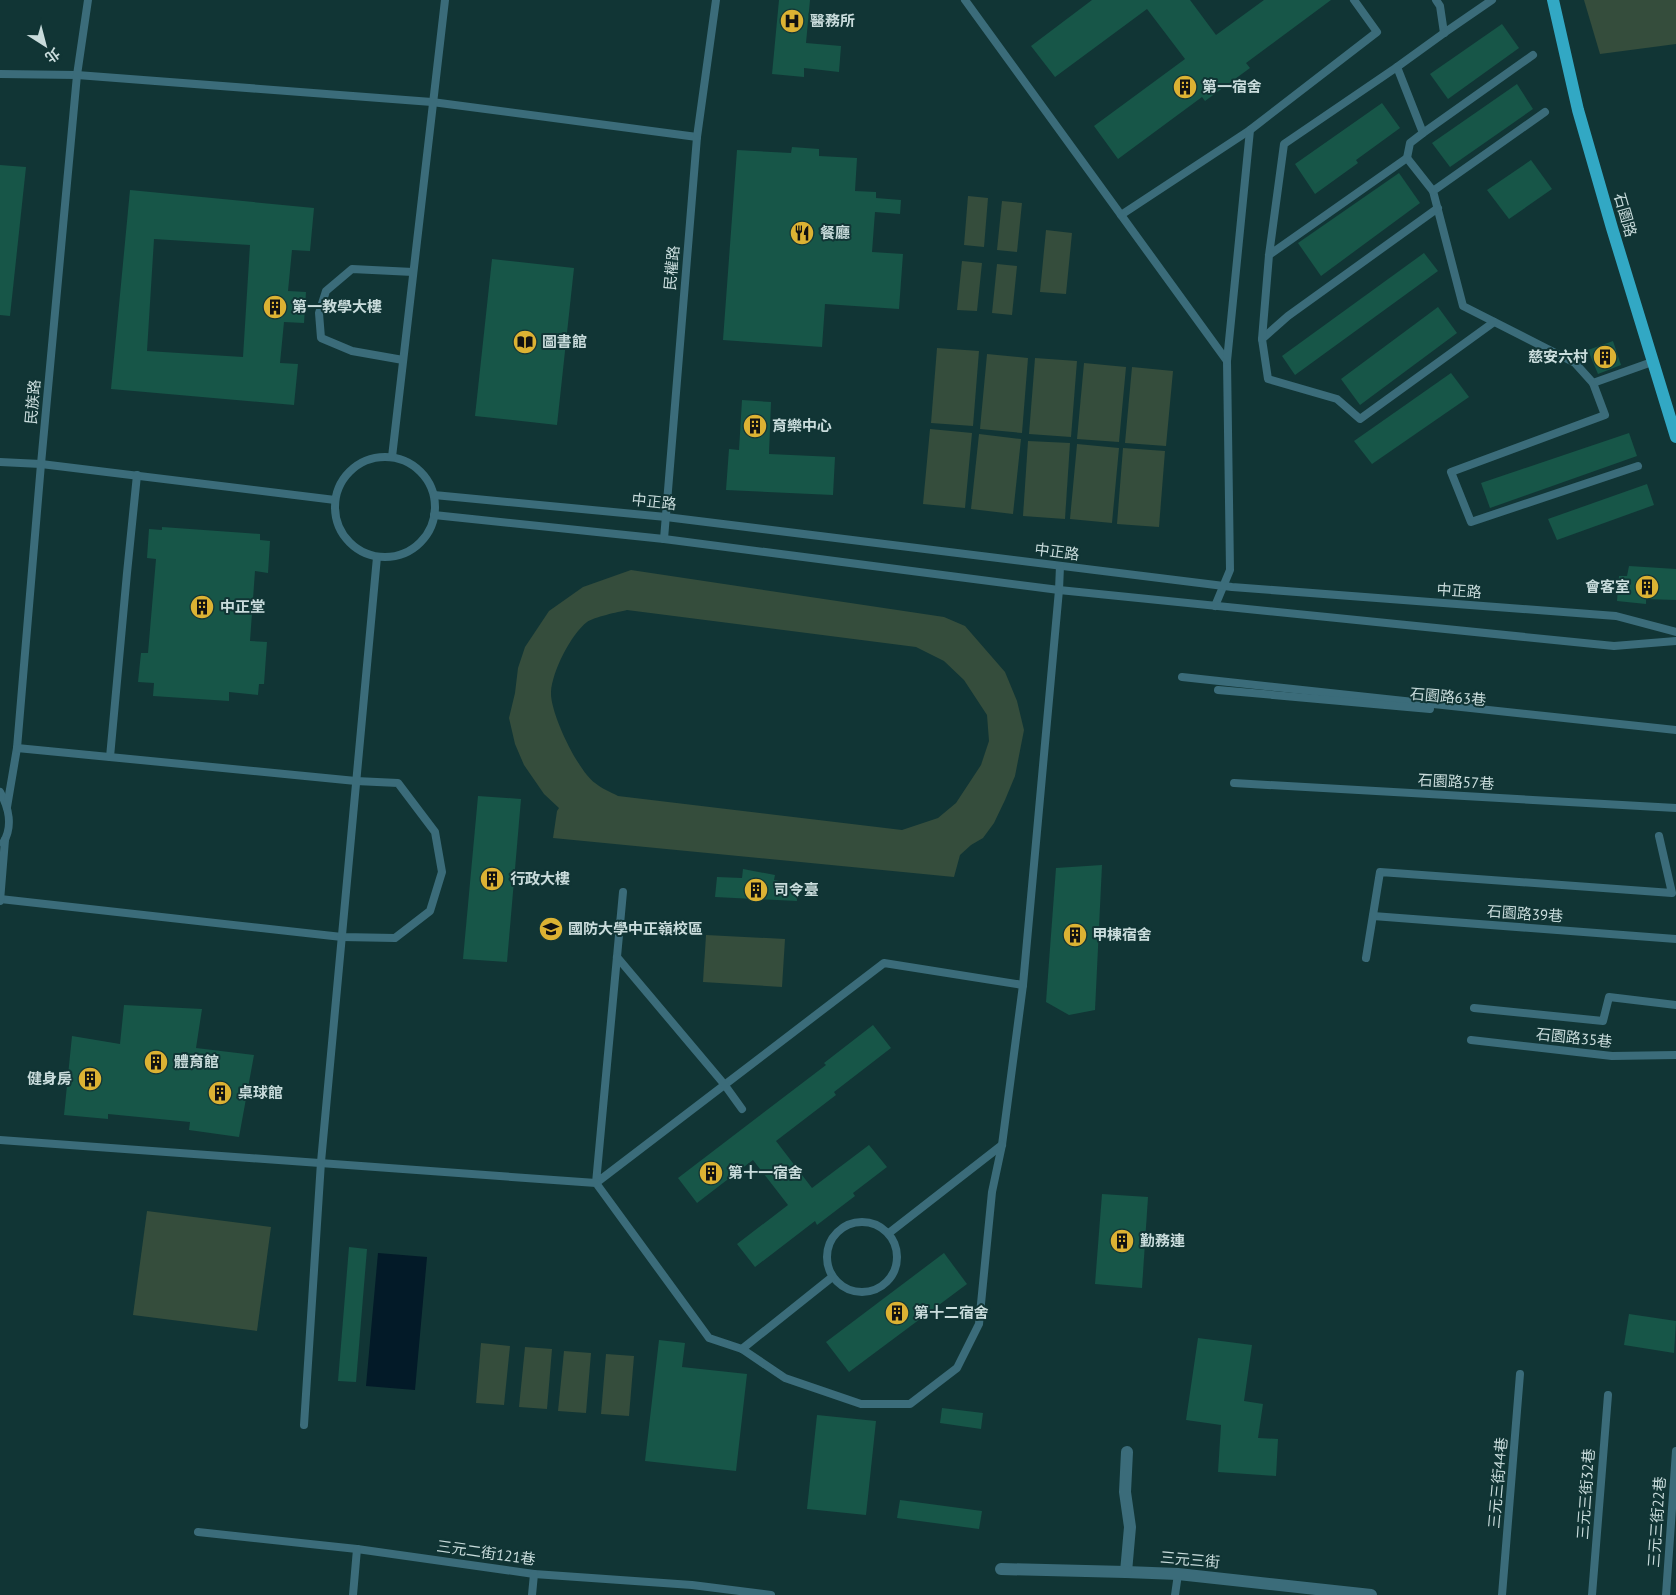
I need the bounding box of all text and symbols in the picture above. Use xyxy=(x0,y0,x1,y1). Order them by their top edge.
hospital icon: 醫務所 xyxy=(779,8,805,34)
place label: 醫務所 xyxy=(810,11,855,30)
north arrow xyxy=(20,20,70,70)
text: 北 xyxy=(42,44,64,67)
building icon: 第一宿舍 xyxy=(1172,74,1198,100)
place label: 第一宿舍 xyxy=(1202,77,1262,96)
street label: 石園路 xyxy=(1610,191,1641,239)
restaurant icon: 餐廳 xyxy=(789,220,815,246)
place label: 餐廳 xyxy=(820,223,850,242)
street label: 民權路 xyxy=(660,245,683,291)
building icon: 第一教學大樓 xyxy=(262,294,288,320)
place label: 第一教學大樓 xyxy=(292,297,382,316)
library icon: 圖書館 xyxy=(512,329,538,355)
place label: 圖書館 xyxy=(542,332,587,351)
building icon: 慈安六村 xyxy=(1592,344,1618,370)
place label: 慈安六村 xyxy=(1528,347,1588,366)
street label: 民族路 xyxy=(21,379,44,425)
building icon: 育樂中心 xyxy=(742,413,768,439)
place label: 育樂中心 xyxy=(772,416,832,435)
street label: 中正路 xyxy=(631,490,677,513)
street label: 中正路 xyxy=(1034,539,1081,564)
building icon: 會客室 xyxy=(1634,574,1660,600)
place label: 會客室 xyxy=(1585,577,1630,596)
street label: 中正路 xyxy=(1436,579,1482,602)
building icon: 中正堂 xyxy=(189,594,215,620)
place label: 中正堂 xyxy=(220,597,265,616)
street label: 石園路63巷 xyxy=(1409,684,1487,709)
street label: 石園路57巷 xyxy=(1417,770,1495,793)
building icon: 行政大樓 xyxy=(479,866,505,892)
place label: 行政大樓 xyxy=(510,869,570,888)
building icon: 司令臺 xyxy=(743,877,769,903)
place label: 司令臺 xyxy=(774,880,819,899)
street label: 石園路39巷 xyxy=(1486,901,1564,926)
school or university icon: 國防大學中正嶺校區 xyxy=(538,916,564,942)
place label: 國防大學中正嶺校區 xyxy=(568,919,703,938)
building icon: 甲棟宿舍 xyxy=(1062,922,1088,948)
place label: 甲棟宿舍 xyxy=(1092,925,1152,944)
street label: 石園路35巷 xyxy=(1535,1024,1613,1051)
building icon: 體育館 xyxy=(143,1049,169,1075)
place label: 體育館 xyxy=(174,1052,219,1071)
building icon: 健身房 xyxy=(77,1066,103,1092)
place label: 健身房 xyxy=(27,1069,72,1088)
building icon: 桌球館 xyxy=(207,1080,233,1106)
place label: 桌球館 xyxy=(238,1083,283,1102)
building icon: 第十一宿舍 xyxy=(698,1160,724,1186)
place label: 第十一宿舍 xyxy=(728,1163,803,1182)
building icon: 勤務連 xyxy=(1109,1228,1135,1254)
place label: 勤務連 xyxy=(1140,1231,1185,1250)
building icon: 第十二宿舍 xyxy=(884,1300,910,1326)
place label: 第十二宿舍 xyxy=(914,1303,989,1322)
street label: 三元三街44巷 xyxy=(1484,1437,1511,1529)
street label: 三元三街32巷 xyxy=(1573,1448,1598,1540)
street label: 三元三街22巷 xyxy=(1644,1476,1669,1568)
street label: 三元二街121巷 xyxy=(435,1536,537,1569)
street label: 三元三街 xyxy=(1159,1547,1221,1572)

